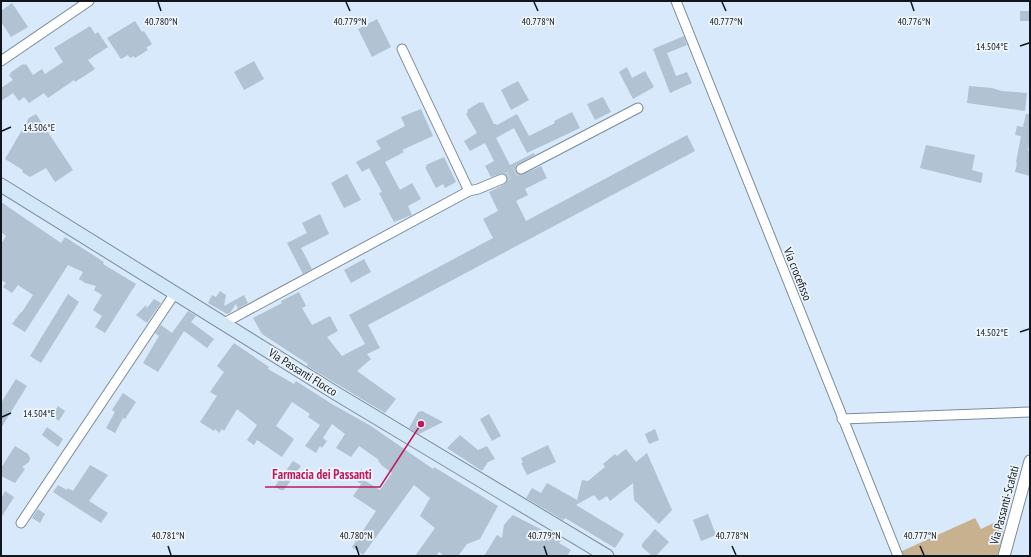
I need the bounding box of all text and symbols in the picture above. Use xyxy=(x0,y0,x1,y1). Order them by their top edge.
text: 40.780°N xyxy=(144,15,178,28)
text: 40.779°N xyxy=(333,15,367,28)
text: 40.778°N xyxy=(521,15,555,28)
text: 40.777°N xyxy=(709,15,743,28)
text: 40.776°N xyxy=(897,15,931,28)
text: 14.504°E xyxy=(976,40,1008,53)
text: 14.506°E xyxy=(23,121,55,134)
street label: Via crocefisso xyxy=(780,244,815,303)
text: 14.502°E xyxy=(976,326,1008,339)
street label: Via Passanti Flocco xyxy=(265,344,340,399)
text: 14.504°E xyxy=(23,407,55,420)
callout: Farmacia dei Passanti xyxy=(265,462,380,487)
street label: Via Passanti-Scafati xyxy=(986,464,1022,547)
text: Farmacia dei Passanti xyxy=(272,466,372,483)
text: 40.781°N xyxy=(151,529,185,542)
text: 40.780°N xyxy=(339,529,373,542)
text: 40.779°N xyxy=(527,529,561,542)
text: 40.778°N xyxy=(715,529,749,542)
text: 40.777°N xyxy=(903,529,937,542)

